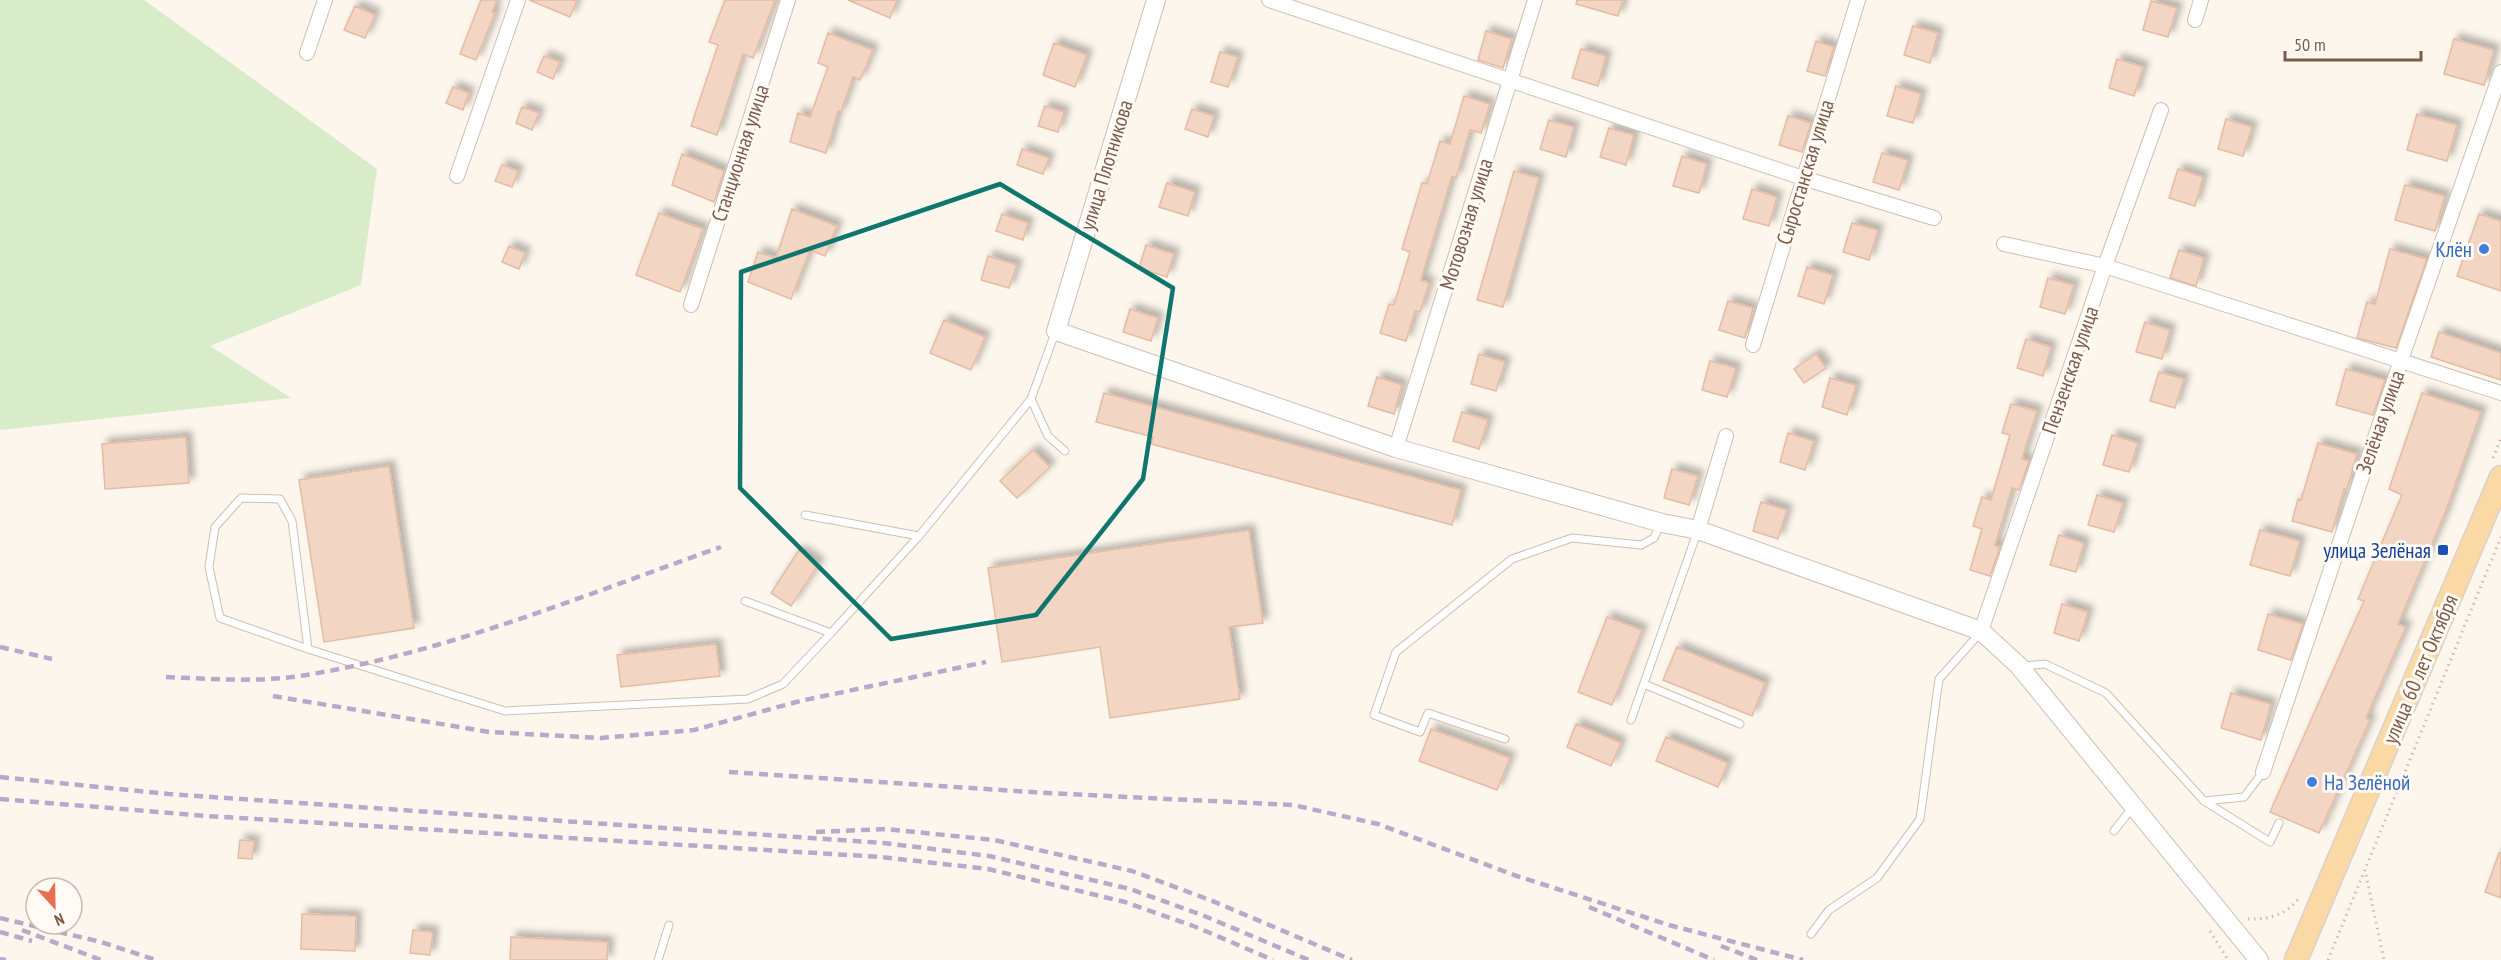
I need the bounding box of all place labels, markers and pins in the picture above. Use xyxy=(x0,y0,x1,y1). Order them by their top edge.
place label: Клён xyxy=(2435,236,2472,263)
marker: Клён xyxy=(2477,242,2491,256)
place label: улица Зелёная xyxy=(2323,537,2431,564)
marker: улица Зелёная xyxy=(2436,543,2450,557)
place label: На Зелёной xyxy=(2324,769,2410,796)
marker: На Зелёной xyxy=(2305,775,2319,789)

